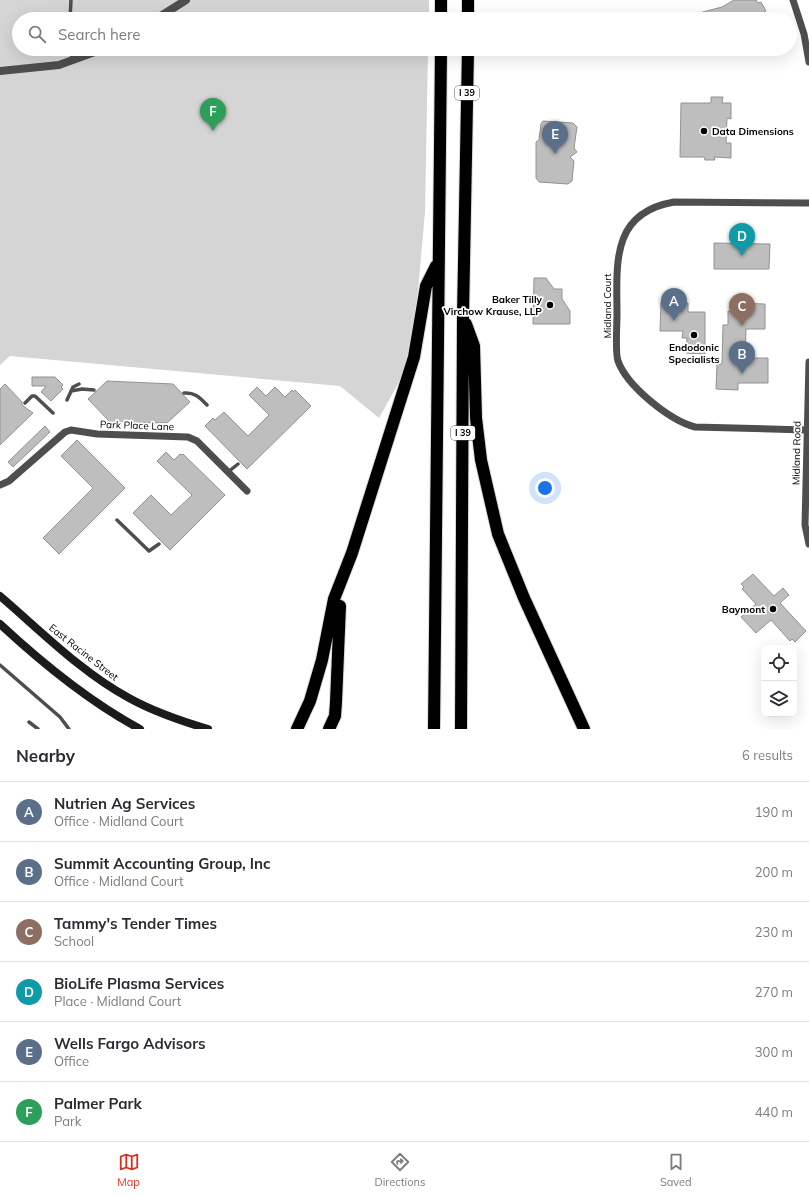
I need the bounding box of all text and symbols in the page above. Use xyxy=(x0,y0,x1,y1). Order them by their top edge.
search box xyxy=(12,12,797,56)
icon: search xyxy=(26,23,48,45)
text: Search here xyxy=(58,25,140,44)
road number: I 39 xyxy=(455,86,479,100)
pin: F xyxy=(200,98,226,131)
pin: E xyxy=(542,121,568,154)
place label: Data Dimensions xyxy=(712,125,794,138)
marker: Data Dimensions xyxy=(699,126,709,136)
pin: D xyxy=(729,223,755,256)
street label: Midland Court xyxy=(601,273,614,339)
pin: A xyxy=(661,288,687,321)
place label: Baker Tilly Virchow Krause, LLP xyxy=(443,293,543,318)
pin: C xyxy=(729,293,755,326)
marker: Baker Tilly Virchow Krause, LLP xyxy=(545,300,555,310)
marker: Endodonic Specialists xyxy=(689,330,699,340)
place label: Endodonic Specialists xyxy=(669,341,719,366)
pin: B xyxy=(729,341,755,374)
street label: Park Place Lane xyxy=(100,418,174,433)
street label: Midland Road xyxy=(789,421,804,485)
road number: I 39 xyxy=(451,426,475,440)
your location xyxy=(535,478,555,498)
place label: Baymont xyxy=(722,603,765,616)
marker: Baymont xyxy=(768,604,778,614)
street label: East Racine Street xyxy=(46,621,121,684)
map controls xyxy=(761,645,797,717)
button: locate xyxy=(761,645,797,681)
button: layers xyxy=(761,681,797,717)
text: Nearby xyxy=(16,745,75,766)
text: 6 results xyxy=(742,747,793,763)
text: Nutrien Ag Services xyxy=(54,794,195,813)
text: A xyxy=(24,804,34,820)
text: 190 m xyxy=(755,804,793,820)
text: Office · Midland Court xyxy=(54,813,184,829)
text: Summit Accounting Group, Inc xyxy=(54,854,271,873)
text: B xyxy=(25,864,33,880)
text: 200 m xyxy=(755,864,793,880)
text: Office · Midland Court xyxy=(54,873,184,889)
text: Tammy's Tender Times xyxy=(54,914,217,933)
text: C xyxy=(25,924,33,940)
text: 230 m xyxy=(755,924,793,940)
text: School xyxy=(54,933,94,949)
text: BioLife Plasma Services xyxy=(54,974,224,993)
text: D xyxy=(24,984,34,1000)
text: 270 m xyxy=(755,984,793,1000)
text: Place · Midland Court xyxy=(54,993,181,1009)
text: Wells Fargo Advisors xyxy=(54,1034,206,1053)
text: E xyxy=(25,1044,33,1060)
text: 300 m xyxy=(755,1044,793,1060)
text: Office xyxy=(54,1053,89,1069)
text: Palmer Park xyxy=(54,1094,142,1113)
text: F xyxy=(25,1104,33,1120)
text: 440 m xyxy=(755,1104,793,1120)
text: Park xyxy=(54,1113,81,1129)
tab: Map xyxy=(117,1151,140,1189)
tab: Directions xyxy=(375,1151,425,1189)
tab: Saved xyxy=(660,1151,692,1189)

